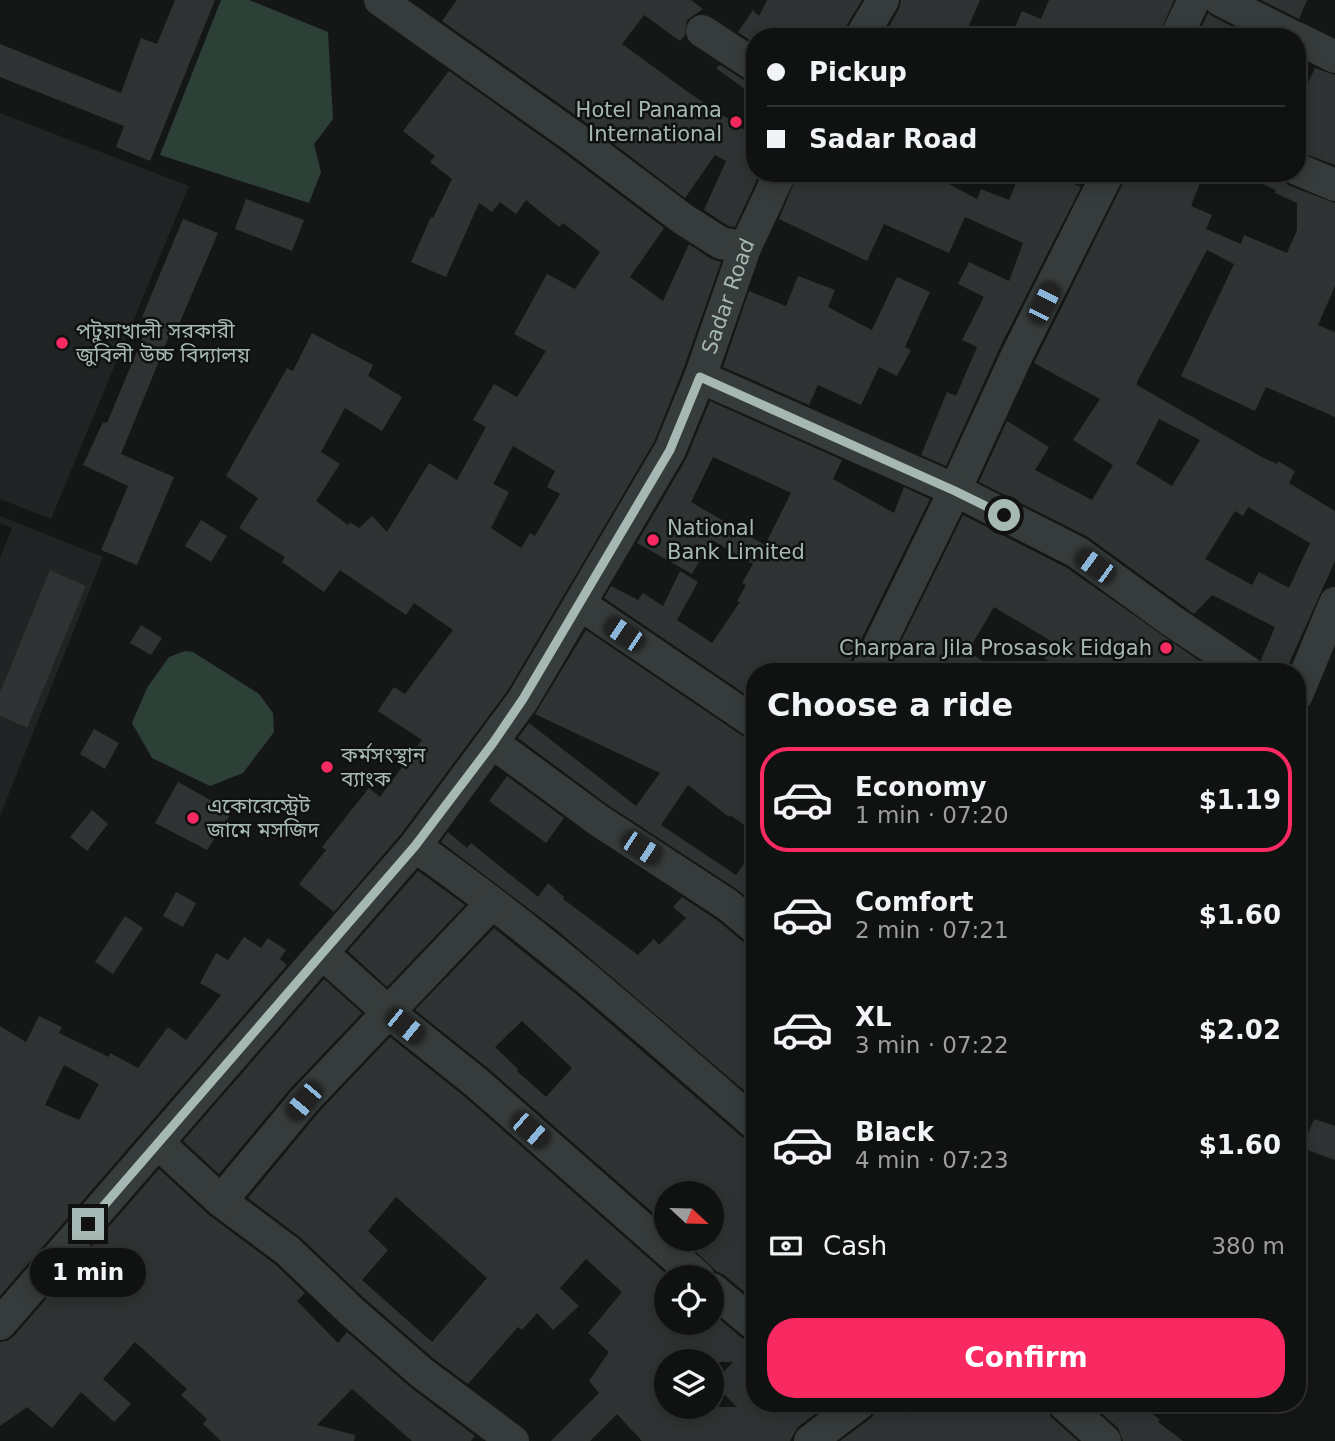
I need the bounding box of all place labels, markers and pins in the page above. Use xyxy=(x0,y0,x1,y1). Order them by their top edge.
place label: Hotel Panama International xyxy=(576,98,722,146)
marker: Hotel Panama International xyxy=(728,114,744,130)
place label: পটুয়াখালী সরকারী জুবিলী উচ্চ বিদ্যালয় xyxy=(75,319,251,367)
marker: পটুয়াখালী সরকারী জুবিলী উচ্চ বিদ্যালয় xyxy=(54,335,70,351)
place label: National Bank Limited xyxy=(667,516,805,564)
marker: National Bank Limited xyxy=(645,532,661,548)
place label: Charpara Jila Prosasok Eidgah xyxy=(839,636,1152,660)
marker: Charpara Jila Prosasok Eidgah xyxy=(1158,640,1174,656)
place label: কর্মসংস্থান ব্যাংক xyxy=(340,742,426,791)
marker: কর্মসংস্থান ব্যাংক xyxy=(319,759,335,775)
place label: একোরেস্ট্রেট জামে মসজিদ xyxy=(206,794,319,842)
marker: একোরেস্ট্রেট জামে মসজিদ xyxy=(185,810,201,826)

